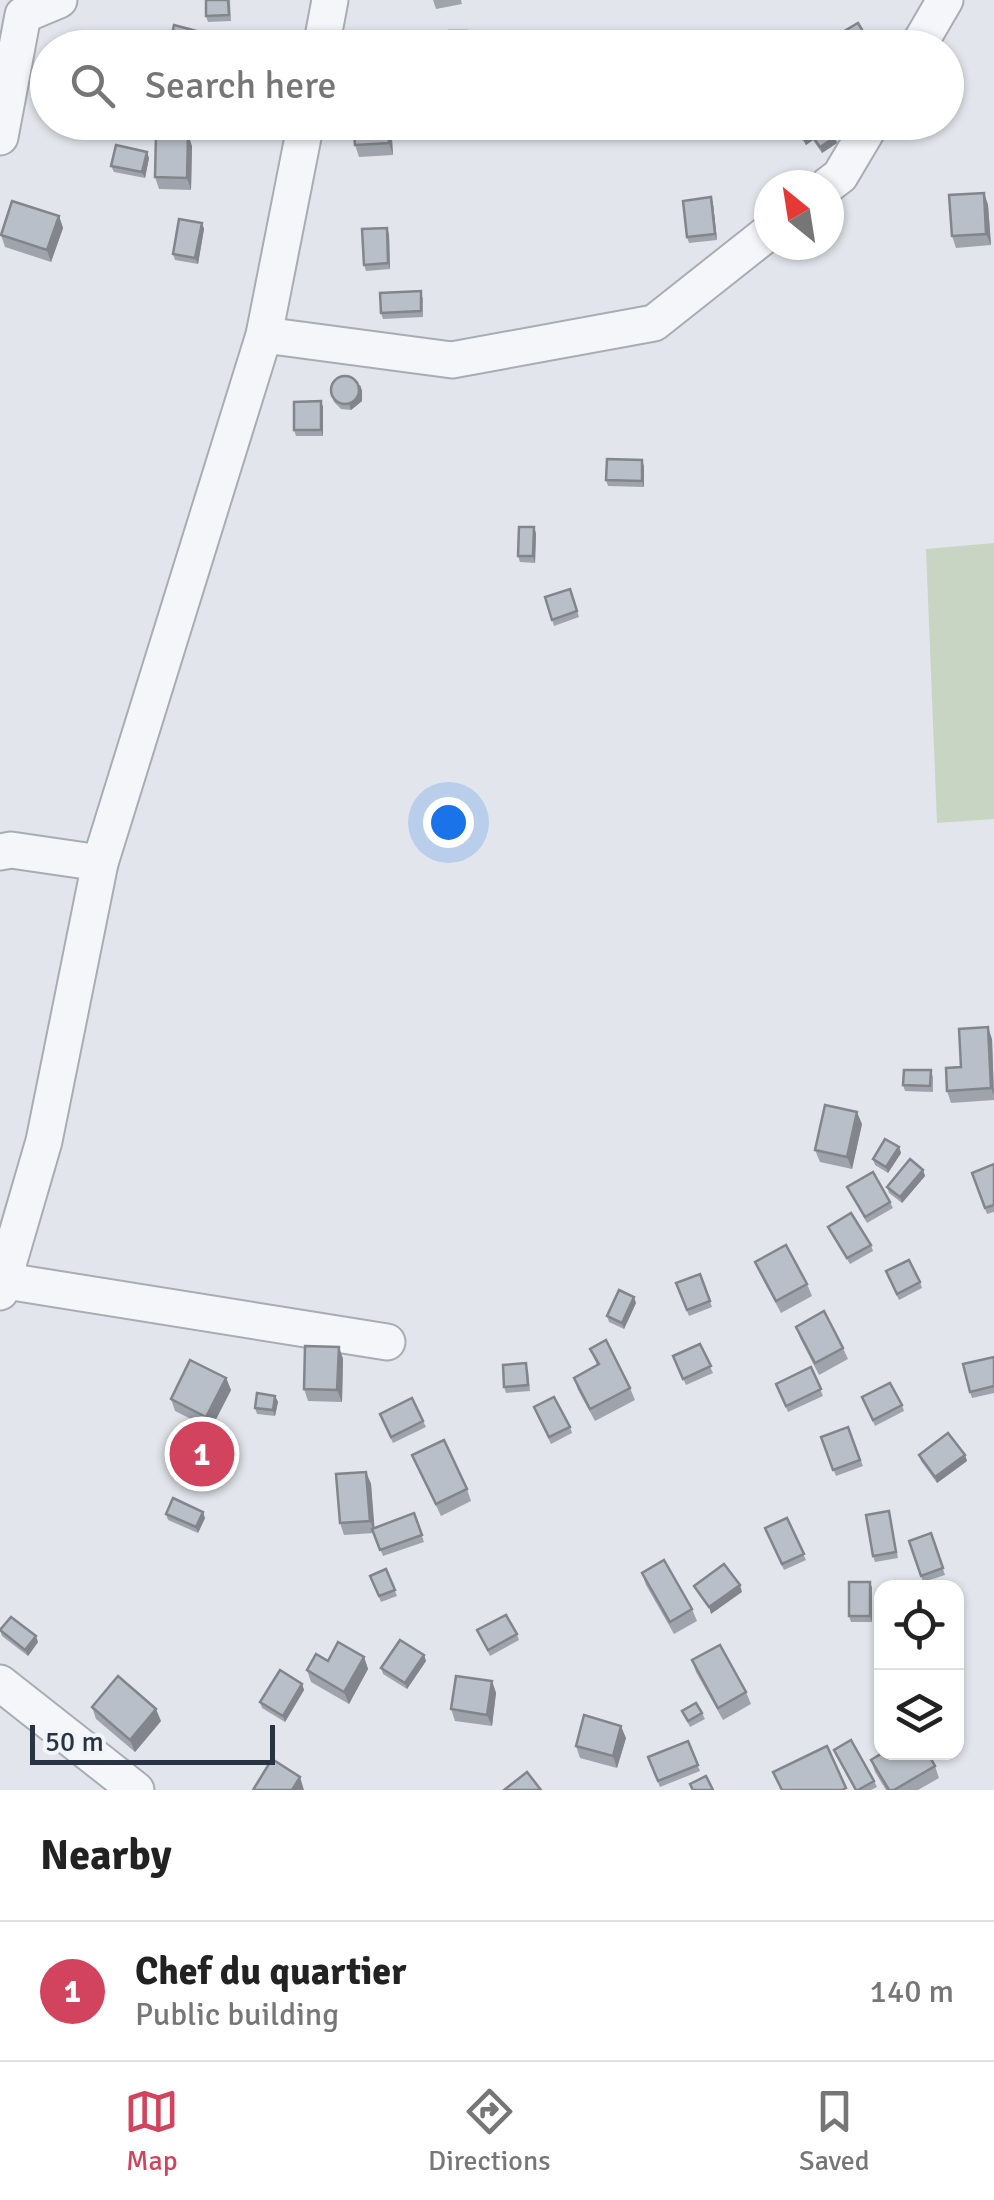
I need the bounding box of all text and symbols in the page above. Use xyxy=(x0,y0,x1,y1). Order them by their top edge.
search box xyxy=(30,30,964,140)
icon: search xyxy=(65,58,120,113)
text: Search here xyxy=(145,62,337,109)
north arrow xyxy=(754,170,844,260)
your location xyxy=(423,797,474,848)
pin: 1 xyxy=(170,1416,234,1492)
map controls xyxy=(874,1580,964,1760)
button: locate xyxy=(874,1580,964,1670)
button: layers xyxy=(874,1670,964,1760)
scale bar xyxy=(30,1720,275,1764)
text: 50 m xyxy=(45,1725,104,1759)
text: Nearby xyxy=(40,1830,172,1881)
text: Chef du quartier xyxy=(135,1948,406,1995)
text: 1 xyxy=(64,1972,81,2011)
text: 140 m xyxy=(870,1972,954,2011)
text: Public building xyxy=(135,1995,339,2034)
tab: Map xyxy=(124,2084,179,2178)
tab: Directions xyxy=(428,2084,550,2178)
tab: Saved xyxy=(799,2084,870,2178)

